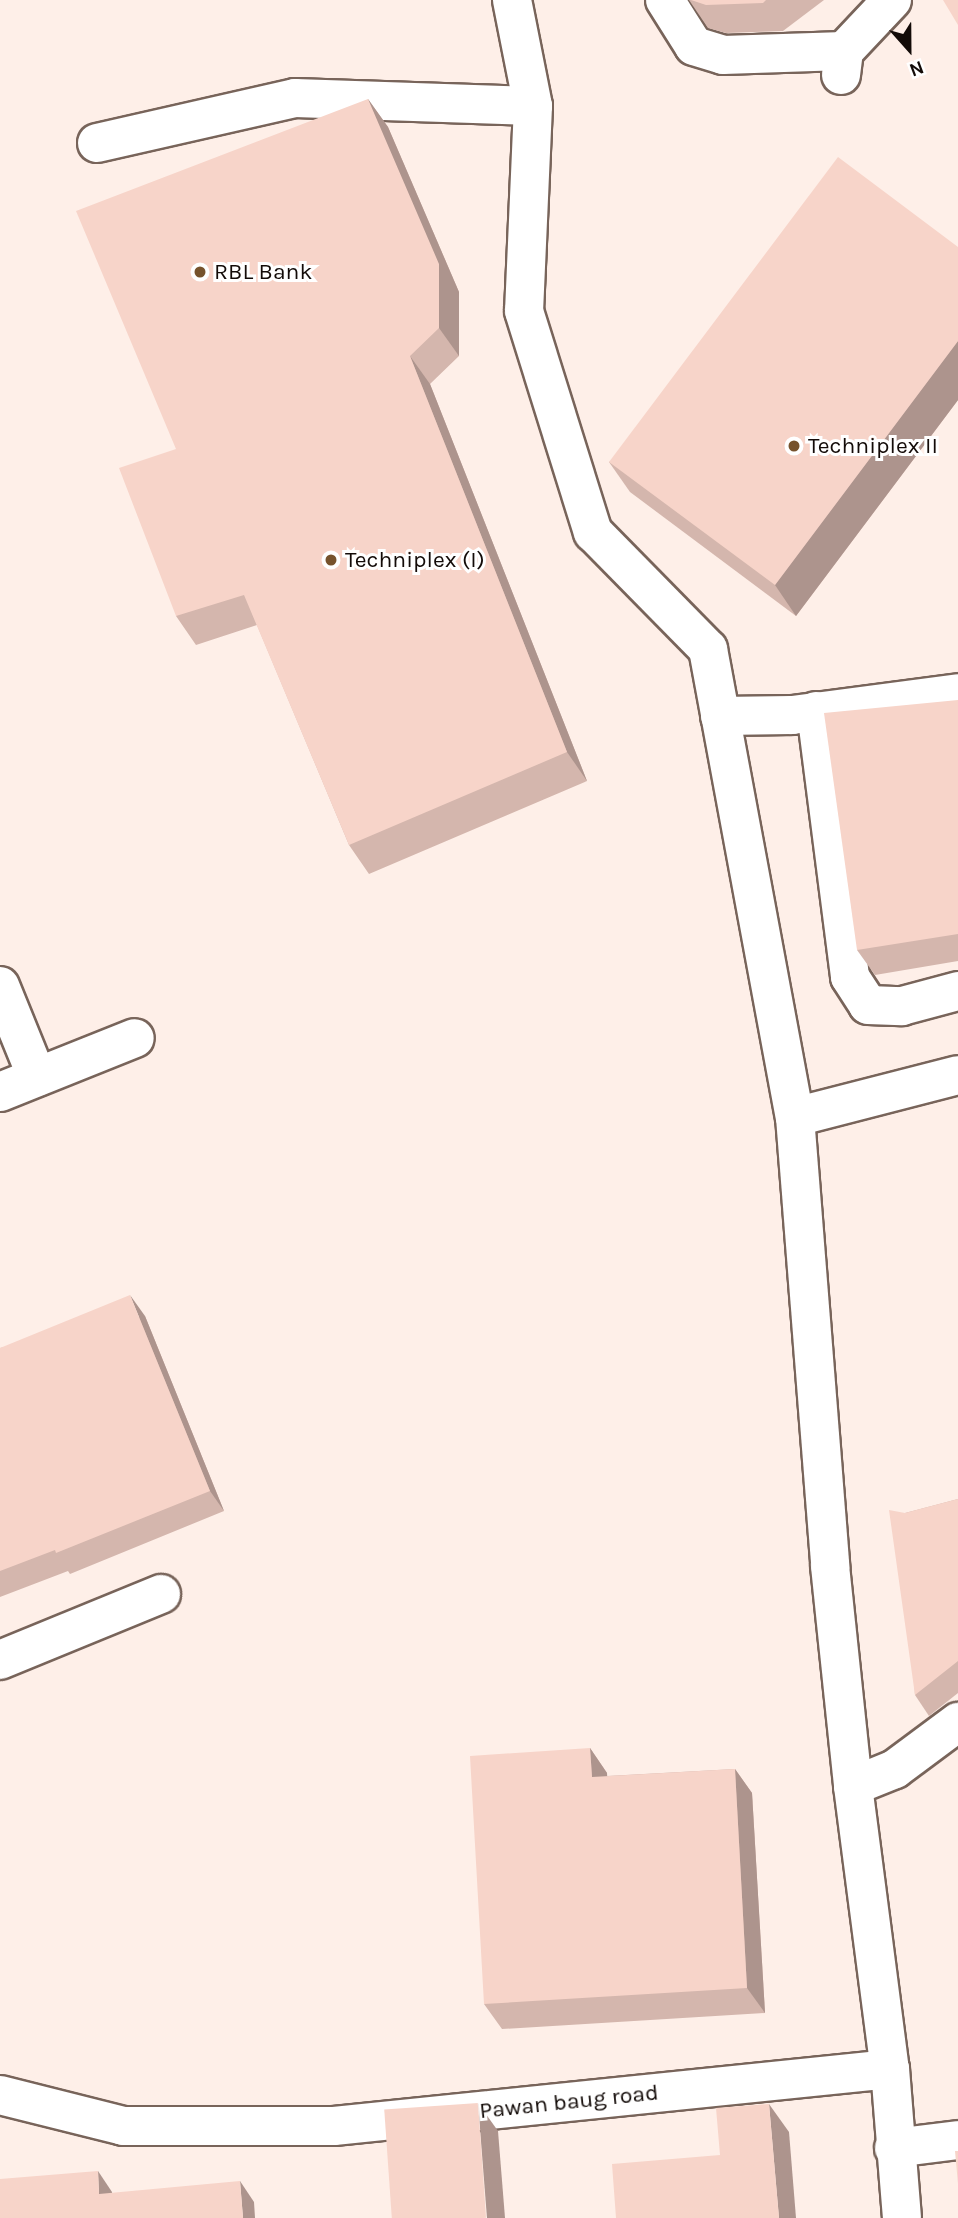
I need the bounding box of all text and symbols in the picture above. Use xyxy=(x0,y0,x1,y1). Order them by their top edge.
north arrow xyxy=(874,14,944,84)
text: N xyxy=(906,56,927,81)
place label: RBL Bank xyxy=(214,258,312,286)
marker: RBL Bank xyxy=(192,264,208,280)
place label: Techniplex II xyxy=(808,432,938,460)
marker: Techniplex II xyxy=(786,438,802,454)
place label: Techniplex (I) xyxy=(345,546,485,574)
marker: Techniplex (I) xyxy=(323,552,339,568)
street label: Pawan baug road xyxy=(478,2079,660,2125)

